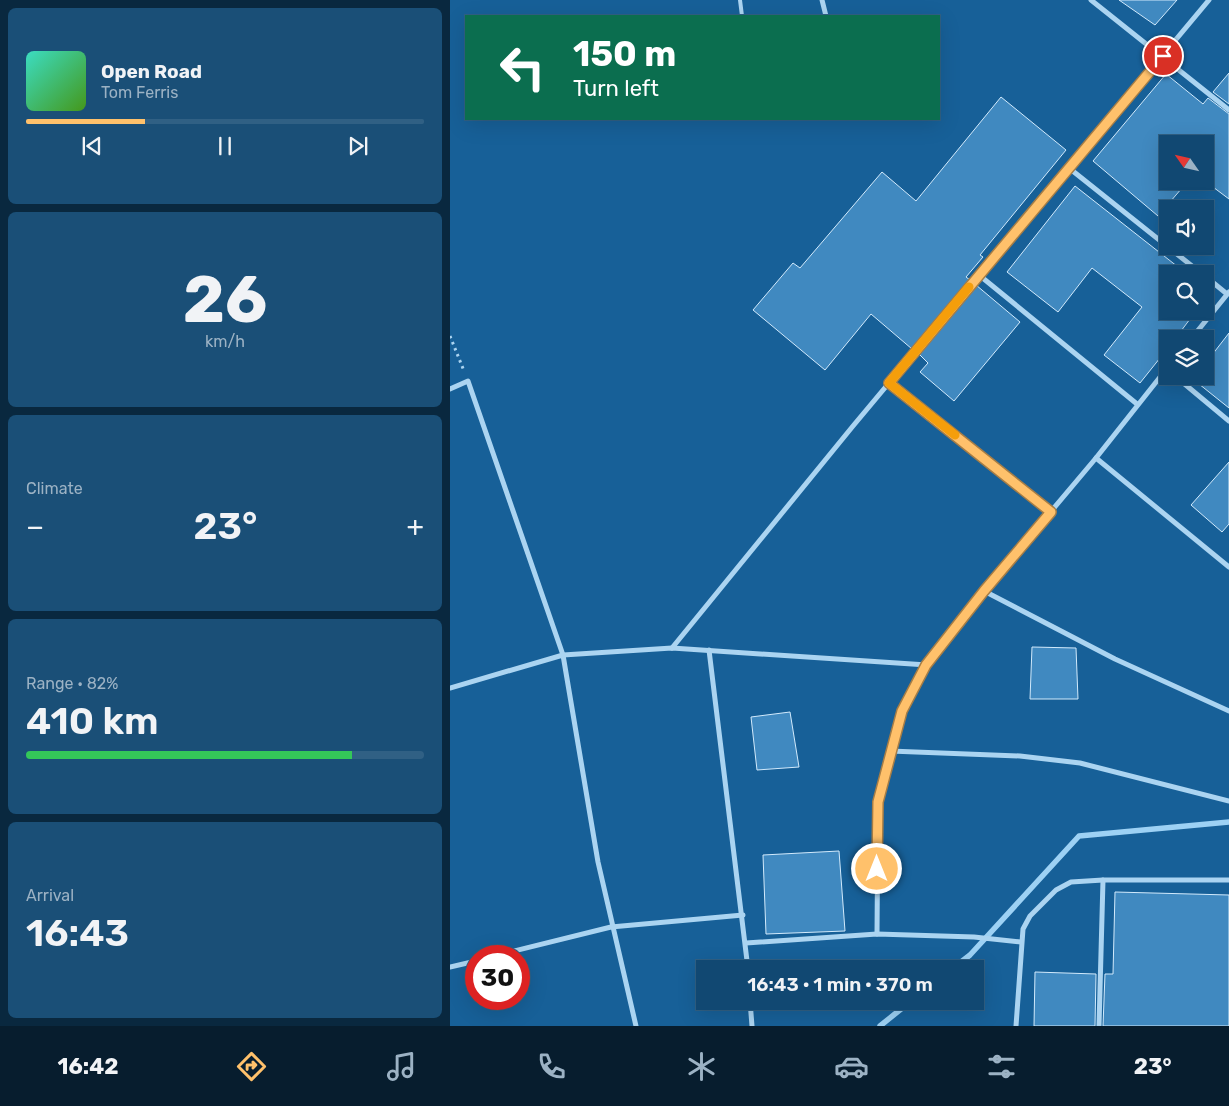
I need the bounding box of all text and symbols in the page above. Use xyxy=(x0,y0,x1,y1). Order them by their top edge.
text: 150 m xyxy=(573,33,676,75)
icon: left xyxy=(490,35,555,100)
pin xyxy=(1142,35,1184,77)
icon: arrive xyxy=(1149,42,1177,70)
text: Open Road xyxy=(101,60,202,83)
text: Turn left xyxy=(573,75,659,102)
text: Tom Ferris xyxy=(101,83,178,102)
icon: previous xyxy=(78,132,106,160)
icon: pause xyxy=(211,132,239,160)
icon: next xyxy=(344,132,372,160)
north arrow xyxy=(1159,135,1214,190)
map controls xyxy=(1159,135,1214,385)
button: sound xyxy=(1159,200,1214,255)
text: 26 xyxy=(183,261,267,338)
button: search xyxy=(1159,265,1214,320)
button: layers xyxy=(1159,330,1214,385)
text: km/h xyxy=(205,332,245,351)
text: Climate xyxy=(26,479,83,498)
text: 23° xyxy=(193,503,257,549)
text: − xyxy=(26,510,44,543)
text: + xyxy=(407,510,424,543)
text: Range · 82% xyxy=(26,674,118,693)
text: 410 km xyxy=(26,698,159,744)
position arrow xyxy=(850,842,902,894)
text: Arrival xyxy=(26,886,74,905)
text: 16:43 xyxy=(26,910,129,956)
speed limit sign: 30 xyxy=(465,945,530,1010)
text: 16:43 · 1 min · 370 m xyxy=(747,973,933,996)
icon: directions xyxy=(234,1049,269,1084)
icon: music xyxy=(384,1049,419,1084)
icon: phone xyxy=(534,1049,569,1084)
icon: climate xyxy=(684,1049,719,1084)
icon: car xyxy=(834,1049,869,1084)
icon: filters xyxy=(984,1049,1019,1084)
text: 16:42 xyxy=(58,1053,119,1080)
text: 23° xyxy=(1134,1053,1171,1080)

